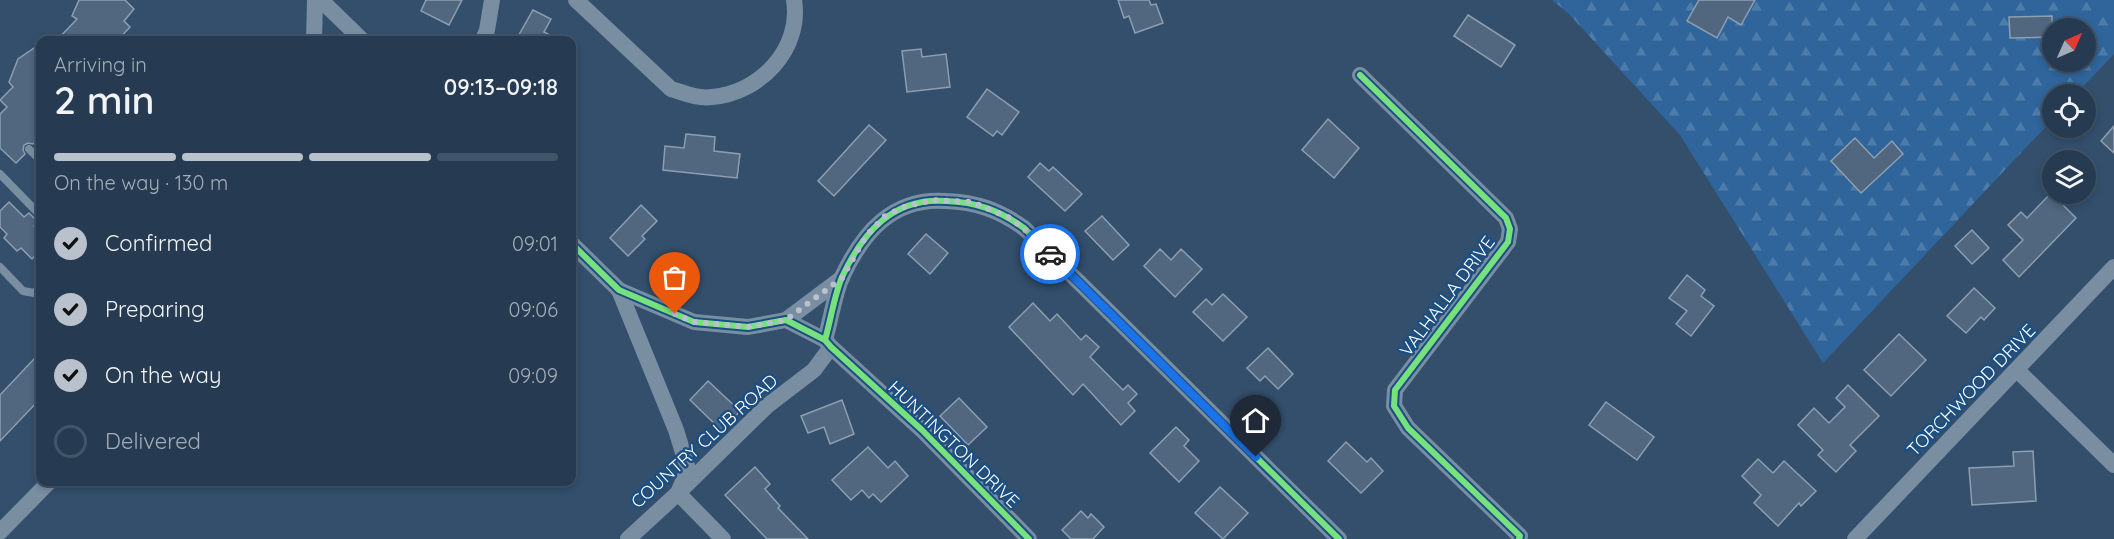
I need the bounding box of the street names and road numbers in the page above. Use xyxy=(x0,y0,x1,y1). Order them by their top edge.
street label: VALHALLA DRIVE xyxy=(1394,231,1500,361)
street label: TORCHWOOD DRIVE xyxy=(1902,319,2040,461)
street label: COUNTRY CLUB ROAD xyxy=(626,369,782,513)
street label: HUNTINGTON DRIVE xyxy=(884,375,1024,513)

